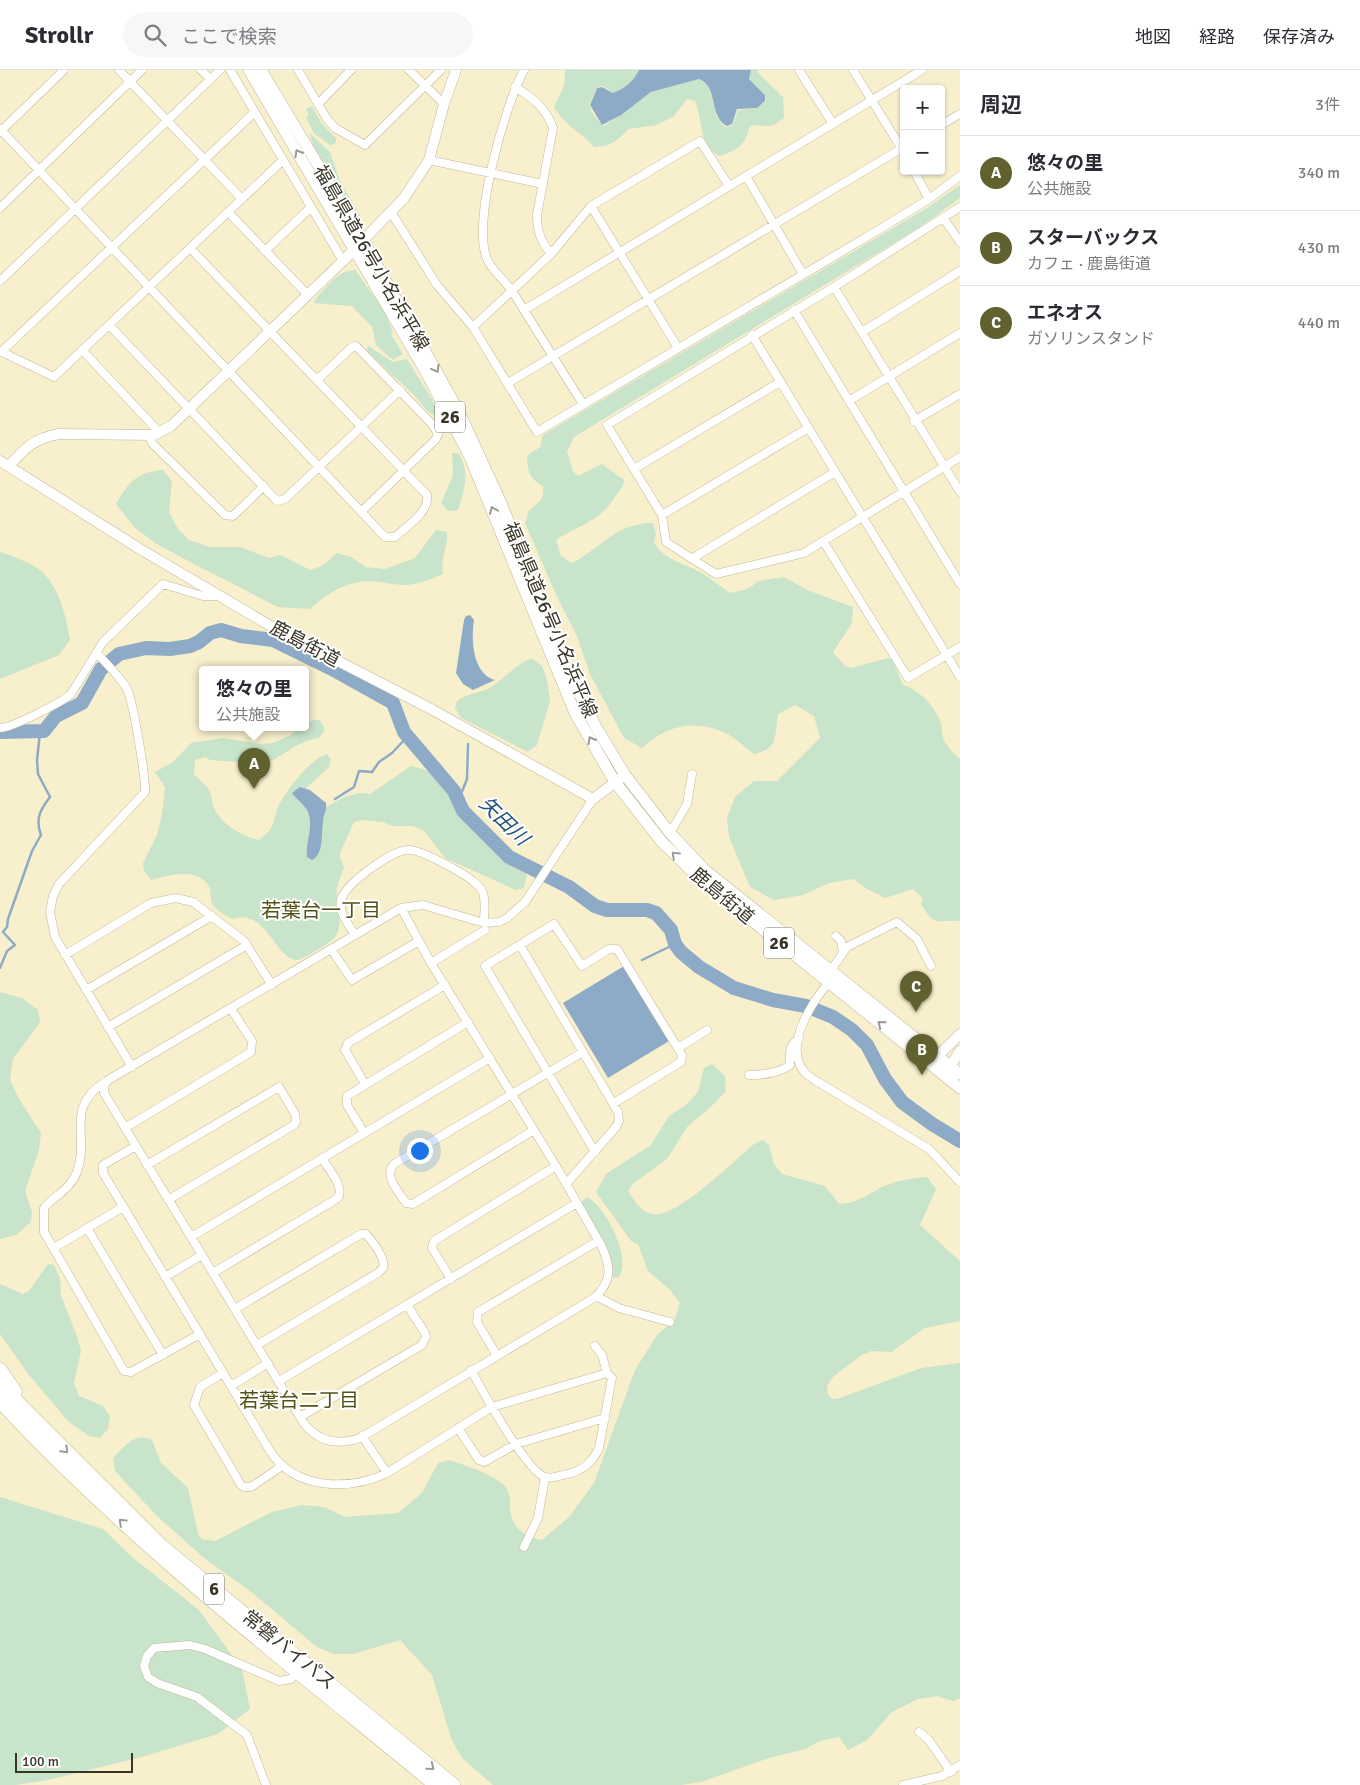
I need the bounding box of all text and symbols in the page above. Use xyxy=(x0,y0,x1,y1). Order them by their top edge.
search box xyxy=(123,12,473,57)
text: Strollr xyxy=(25,20,93,50)
icon: search xyxy=(141,21,169,49)
text: ここで検索 xyxy=(181,25,276,49)
text: 地図 xyxy=(1135,26,1171,48)
text: 経路 xyxy=(1199,26,1235,48)
text: 保存済み xyxy=(1263,26,1335,48)
map controls xyxy=(900,85,945,175)
button: + xyxy=(900,85,945,130)
text: 周辺 xyxy=(980,92,1022,118)
text: 3件 xyxy=(1315,95,1340,115)
button: − xyxy=(900,130,945,175)
one-way arrow xyxy=(294,149,304,158)
text: 悠々の里 xyxy=(1027,151,1103,175)
street label: 福島県道26号小名浜平線 xyxy=(308,161,434,355)
text: A xyxy=(991,163,1001,183)
text: 340 m xyxy=(1298,163,1340,183)
text: 公共施設 xyxy=(1027,179,1091,199)
text: スターバックス xyxy=(1027,226,1159,250)
text: B xyxy=(991,238,1001,258)
text: 430 m xyxy=(1298,238,1340,258)
text: カフェ · 鹿島街道 xyxy=(1027,254,1151,274)
text: エネオス xyxy=(1027,301,1103,325)
text: C xyxy=(991,313,1001,333)
text: 440 m xyxy=(1298,313,1340,333)
text: ガソリンスタンド xyxy=(1027,329,1155,349)
one-way arrow xyxy=(429,363,439,372)
road number: 26 xyxy=(435,402,465,432)
one-way arrow xyxy=(488,506,499,515)
street label: 福島県道26号小名浜平線 xyxy=(498,518,602,722)
street label: 鹿島街道 xyxy=(266,616,344,672)
popup xyxy=(199,666,309,731)
text: 悠々の里 xyxy=(216,677,292,701)
text: 公共施設 xyxy=(216,705,280,725)
one-way arrow xyxy=(587,736,597,745)
pin: A xyxy=(238,748,270,789)
water label: 矢田川 xyxy=(474,791,536,852)
one-way arrow xyxy=(671,851,680,860)
street label: 鹿島街道 xyxy=(685,862,759,930)
district label: 若葉台一丁目 xyxy=(261,898,381,923)
road number: 26 xyxy=(764,928,794,958)
pin: C xyxy=(900,971,932,1012)
one-way arrow xyxy=(878,1021,887,1030)
pin: B xyxy=(906,1034,938,1075)
your location xyxy=(407,1138,433,1164)
district label: 若葉台二丁目 xyxy=(239,1388,359,1413)
one-way arrow xyxy=(59,1444,68,1453)
one-way arrow xyxy=(119,1519,128,1528)
road number: 6 xyxy=(204,1574,224,1605)
street label: 常磐バイパス xyxy=(237,1605,341,1695)
scale bar xyxy=(15,1750,132,1773)
text: 100 m xyxy=(22,1753,59,1770)
one-way arrow xyxy=(426,1762,435,1771)

